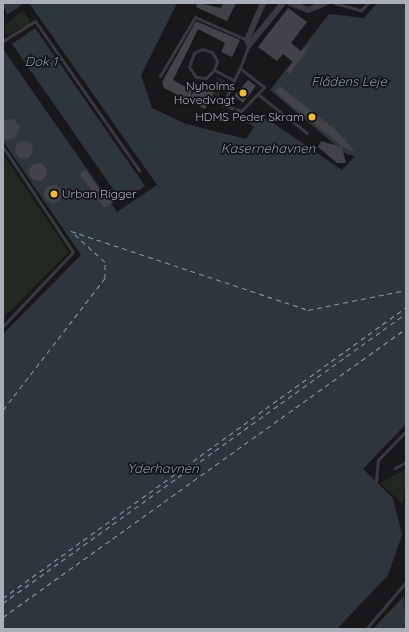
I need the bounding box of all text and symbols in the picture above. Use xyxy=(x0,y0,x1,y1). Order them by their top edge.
water label: Dok 1 xyxy=(25,53,57,69)
water label: Flådens Leje xyxy=(311,73,387,89)
place label: Nyholms Hovedvagt xyxy=(174,79,235,107)
marker: Nyholms Hovedvagt xyxy=(238,88,248,98)
place label: HDMS Peder Skram xyxy=(195,110,304,124)
marker: HDMS Peder Skram xyxy=(307,112,317,122)
water label: Kasernehavnen xyxy=(221,140,315,156)
place label: Urban Rigger xyxy=(62,187,137,201)
marker: Urban Rigger xyxy=(49,189,59,199)
water label: Yderhavnen xyxy=(127,460,199,476)

